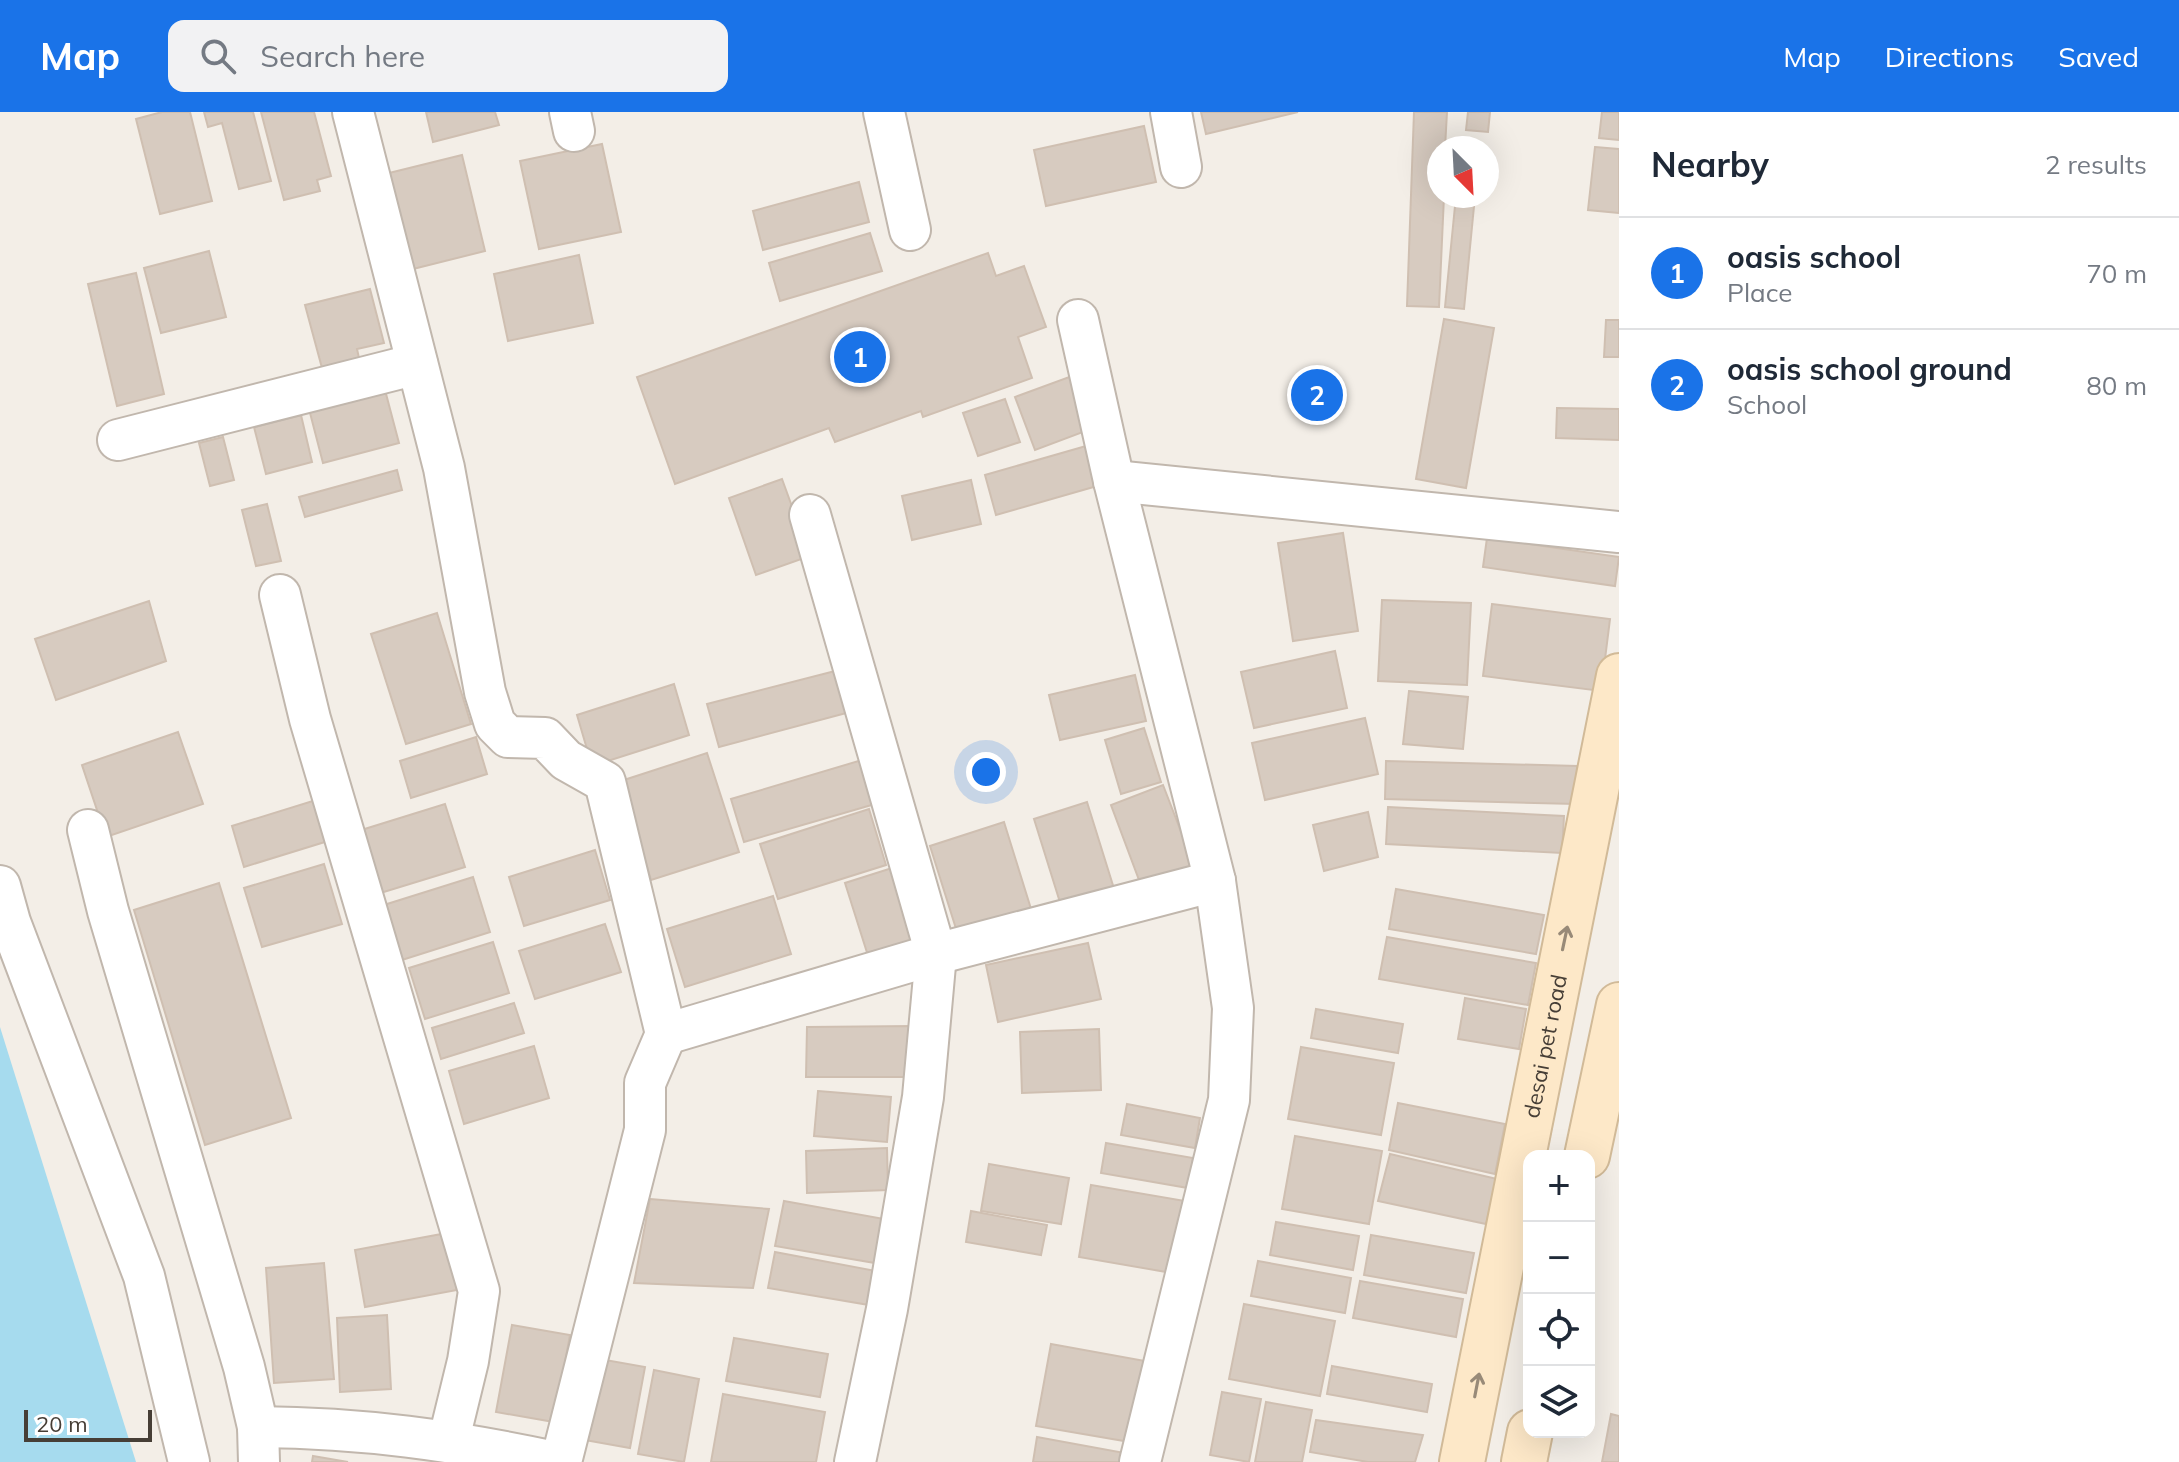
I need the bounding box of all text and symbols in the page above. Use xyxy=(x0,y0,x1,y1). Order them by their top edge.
search box xyxy=(168,20,728,92)
text: Map xyxy=(40,32,120,80)
icon: search xyxy=(196,34,240,78)
text: Search here xyxy=(260,37,425,75)
text: Map xyxy=(1783,39,1841,74)
text: Directions xyxy=(1885,39,2014,74)
text: Saved xyxy=(2058,39,2139,74)
north arrow xyxy=(1427,136,1499,208)
text: Nearby xyxy=(1651,143,1769,186)
text: 2 results xyxy=(2045,148,2147,181)
text: oasis school xyxy=(1727,238,1901,276)
text: 1 xyxy=(1669,257,1685,290)
text: 70 m xyxy=(2086,257,2147,290)
text: Place xyxy=(1727,276,1792,309)
pin: 1 xyxy=(834,327,886,387)
text: oasis school ground xyxy=(1727,350,2012,388)
pin: 2 xyxy=(1291,365,1343,425)
text: 2 xyxy=(1669,369,1685,402)
text: 80 m xyxy=(2086,369,2147,402)
text: School xyxy=(1727,388,1807,421)
your location xyxy=(966,752,1006,792)
one-way arrow xyxy=(1558,926,1573,951)
street label: desai pet road xyxy=(1517,972,1573,1120)
map controls xyxy=(1523,1150,1595,1438)
button: + xyxy=(1523,1150,1595,1222)
button: − xyxy=(1523,1222,1595,1294)
button: locate xyxy=(1523,1294,1595,1366)
button: layers xyxy=(1523,1366,1595,1438)
one-way arrow xyxy=(1471,1373,1486,1399)
scale bar xyxy=(24,1406,152,1442)
text: 20 m xyxy=(36,1410,87,1438)

